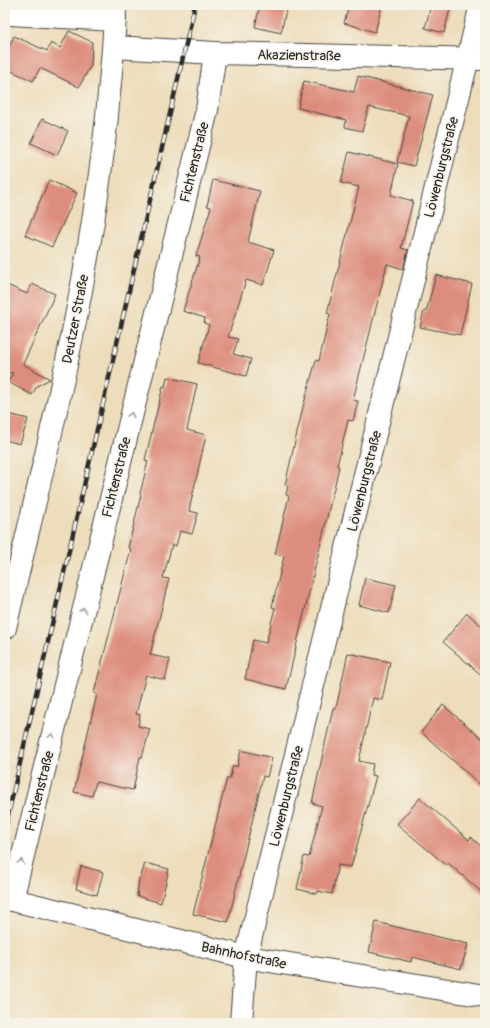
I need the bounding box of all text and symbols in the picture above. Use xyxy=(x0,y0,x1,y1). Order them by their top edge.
street label: Akazienstraße xyxy=(257,46,341,65)
street label: Löwenburgstraße xyxy=(421,115,462,219)
street label: Fichtenstraße xyxy=(176,120,213,204)
street label: Deutzer Straße xyxy=(59,273,92,365)
one-way arrow xyxy=(127,412,135,419)
street label: Löwenburgstraße xyxy=(344,429,385,533)
street label: Fichtenstraße xyxy=(98,435,135,519)
one-way arrow xyxy=(79,606,87,613)
one-way arrow xyxy=(48,733,56,739)
street label: Löwenburgstraße xyxy=(266,744,307,848)
street label: Fichtenstraße xyxy=(21,749,58,833)
one-way arrow xyxy=(17,859,25,865)
street label: Bahnhofstraße xyxy=(200,938,288,973)

